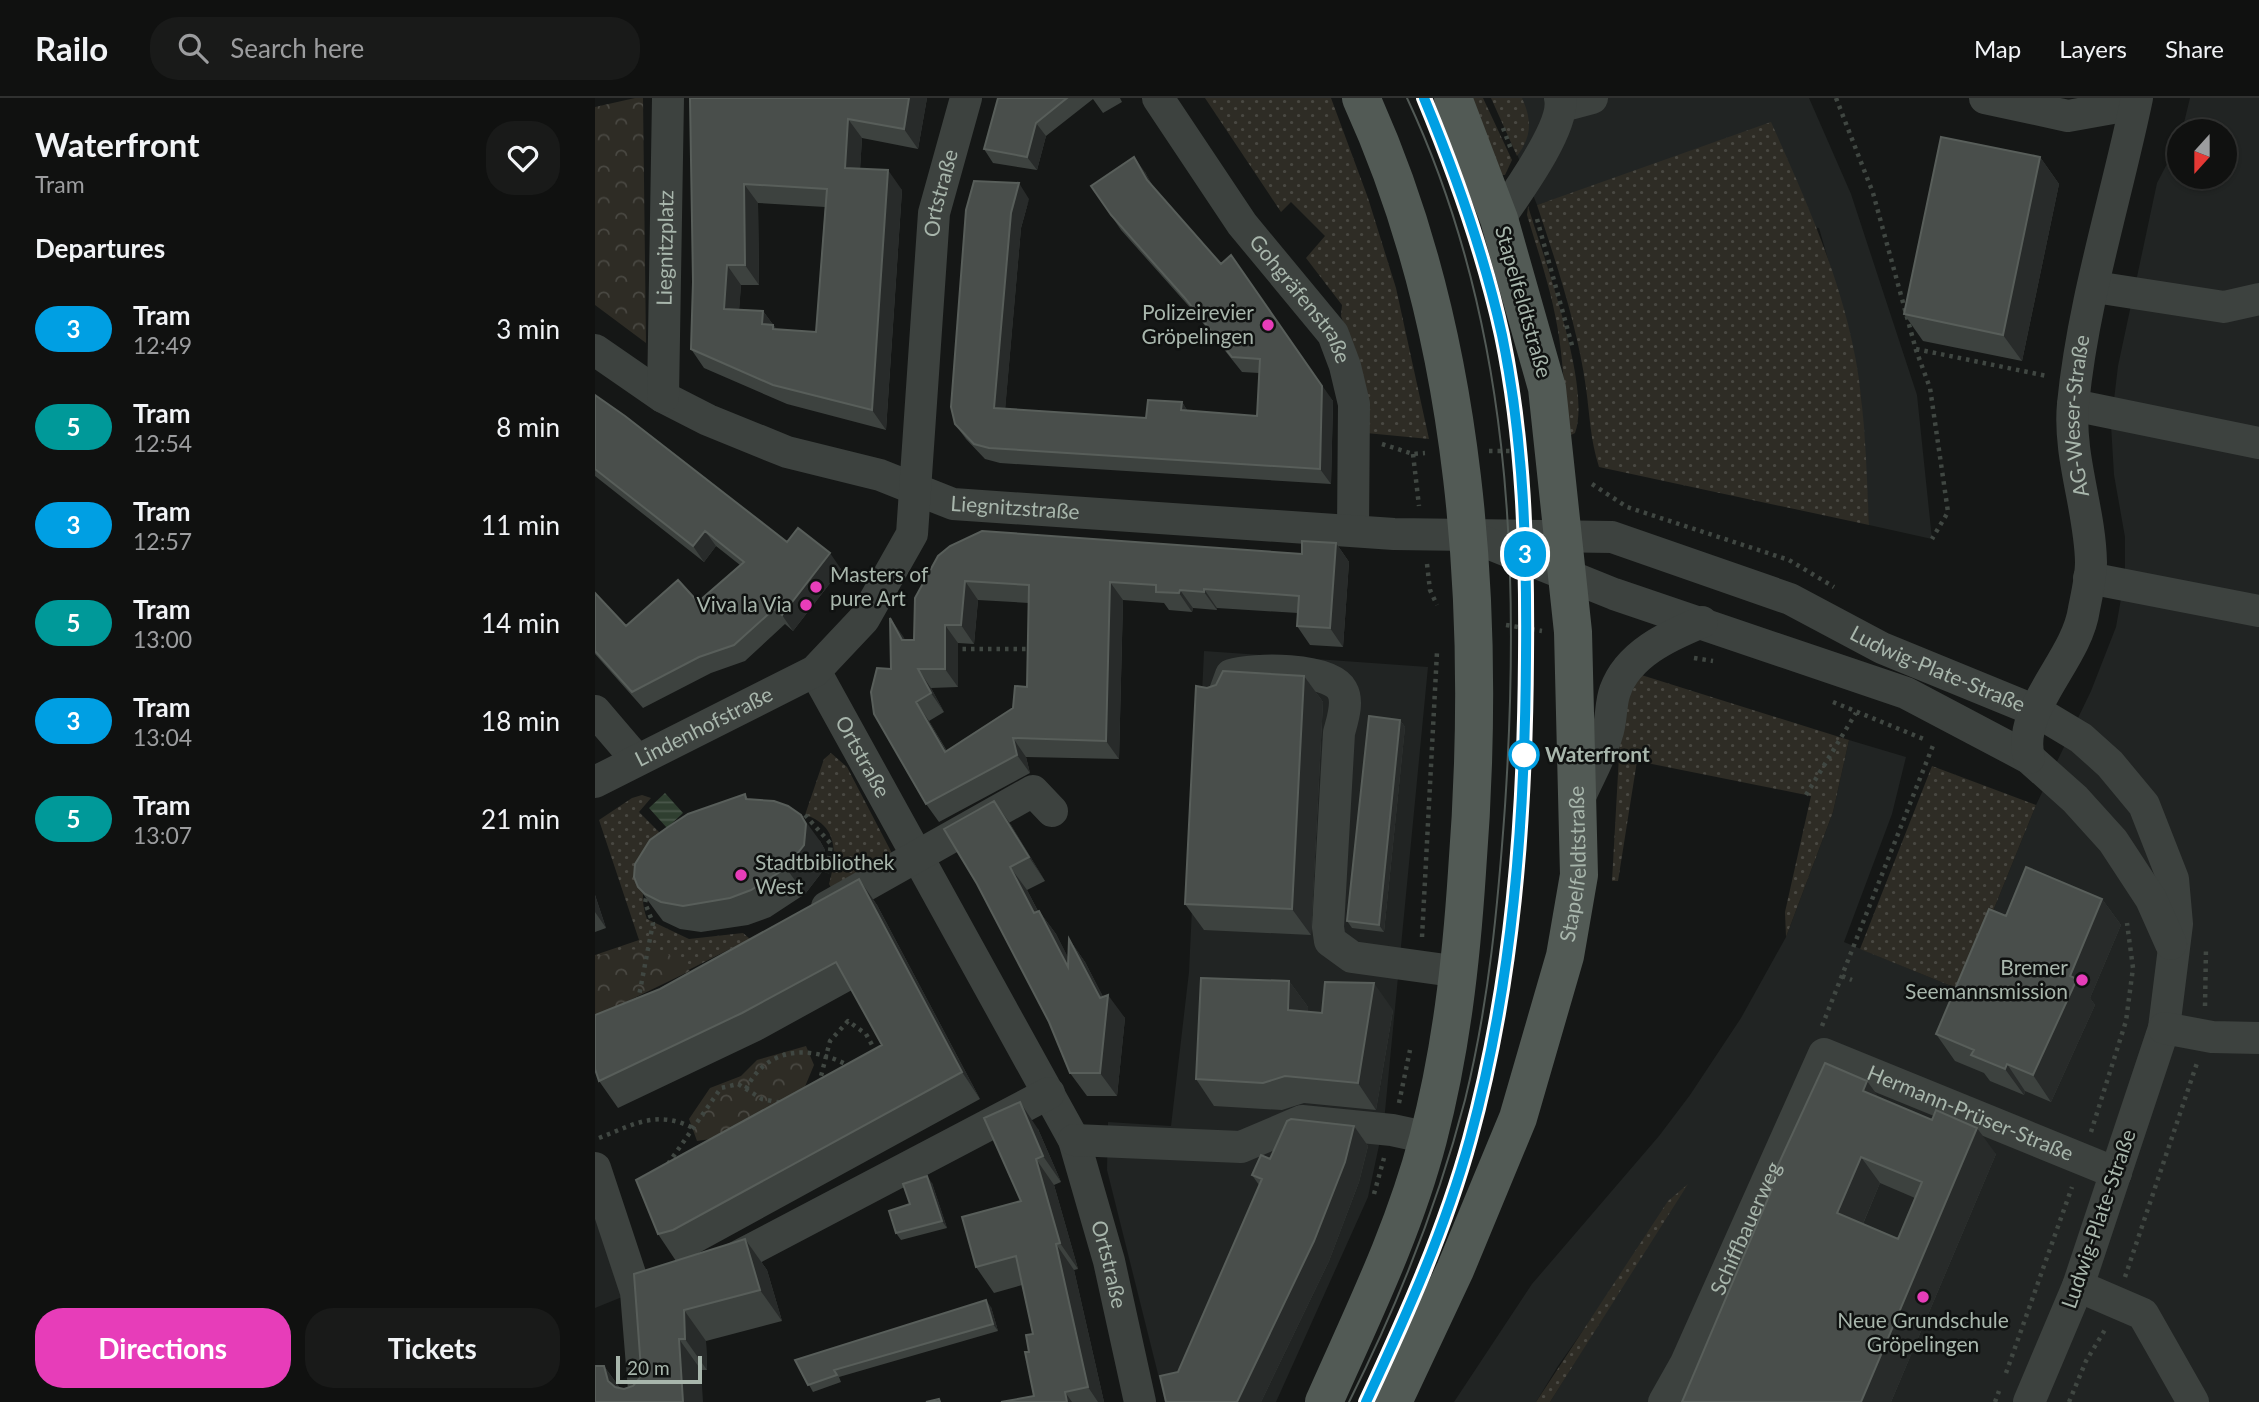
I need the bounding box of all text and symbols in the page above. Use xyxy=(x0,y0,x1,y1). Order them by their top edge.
search box xyxy=(150,17,640,80)
text: Railo xyxy=(35,28,108,68)
icon: search xyxy=(174,29,212,67)
text: Search here xyxy=(230,32,364,64)
text: Map xyxy=(1974,34,2021,63)
text: Layers xyxy=(2059,34,2127,63)
text: Share xyxy=(2165,34,2224,63)
north arrow xyxy=(2167,119,2237,189)
map controls xyxy=(2167,119,2237,189)
button: heart xyxy=(486,121,560,195)
text: Waterfront xyxy=(35,124,200,164)
street label: Ortstraße xyxy=(918,146,962,238)
text: Tram xyxy=(35,170,85,198)
street label: Liegnitzplatz xyxy=(651,190,677,306)
street label: Stapelfeldtstraße xyxy=(1491,223,1558,380)
street label: Gohgräfenstraße xyxy=(1245,229,1357,366)
text: Departures xyxy=(35,232,165,264)
text: Tram xyxy=(133,299,190,331)
place label: Polizeirevier Gröpelingen xyxy=(1142,299,1254,348)
text: 3 min xyxy=(496,313,560,345)
text: 3 xyxy=(67,314,80,343)
marker: Polizeirevier Gröpelingen xyxy=(1260,317,1276,333)
text: 12:49 xyxy=(133,331,192,359)
street label: AG-Weser-Straße xyxy=(2058,333,2094,499)
text: Tram xyxy=(133,397,190,429)
text: 8 min xyxy=(496,411,560,443)
text: 5 xyxy=(67,412,80,441)
text: 12:54 xyxy=(133,429,192,457)
street label: Liegnitzstraße xyxy=(950,490,1081,524)
text: Tram xyxy=(133,495,190,527)
text: 11 min xyxy=(481,509,560,541)
text: 3 xyxy=(67,510,80,539)
text: 12:57 xyxy=(133,527,192,555)
line badge: 3 xyxy=(1502,531,1548,577)
text: 3 xyxy=(1518,539,1532,568)
place label: Masters of pure Art xyxy=(830,561,929,610)
marker: Masters of pure Art xyxy=(808,579,824,595)
place label: Viva la Via xyxy=(697,591,792,616)
text: Tram xyxy=(133,593,190,625)
marker: Viva la Via xyxy=(798,597,814,613)
text: 14 min xyxy=(481,607,560,639)
text: 5 xyxy=(67,608,80,637)
street label: Ludwig-Plate-Straße xyxy=(1846,619,2029,716)
text: 13:00 xyxy=(133,625,192,653)
street label: Lindenhofstraße xyxy=(630,681,776,771)
text: Tram xyxy=(133,691,190,723)
text: 18 min xyxy=(481,705,560,737)
text: 3 xyxy=(67,706,80,735)
street label: Ortstraße xyxy=(831,711,896,801)
text: 13:04 xyxy=(133,723,192,751)
marker: Waterfront xyxy=(1509,740,1539,770)
place label: Waterfront xyxy=(1545,741,1650,766)
street label: Stapelfeldtstraße xyxy=(1554,786,1590,944)
text: Tram xyxy=(133,789,190,821)
text: 21 min xyxy=(481,803,560,835)
text: 5 xyxy=(67,804,80,833)
text: 13:07 xyxy=(133,821,192,849)
place label: Stadtbibliothek West xyxy=(755,849,895,898)
marker: Stadtbibliothek West xyxy=(733,867,749,883)
place label: Bremer Seemannsmission xyxy=(1905,954,2068,1003)
marker: Bremer Seemannsmission xyxy=(2074,972,2090,988)
street label: Hermann-Prüser-Straße xyxy=(1864,1059,2077,1165)
street label: Ludwig-Plate-Straße xyxy=(2055,1126,2140,1311)
street label: Schiffbauerweg xyxy=(1704,1157,1785,1298)
street label: Ortstraße xyxy=(1087,1217,1133,1310)
marker: Neue Grundschule Gröpelingen xyxy=(1915,1289,1931,1305)
place label: Neue Grundschule Gröpelingen xyxy=(1837,1307,2009,1356)
button: Directions xyxy=(35,1308,291,1388)
button: Tickets xyxy=(305,1308,560,1388)
scale bar xyxy=(616,1353,702,1385)
text: 20 m xyxy=(627,1356,670,1379)

